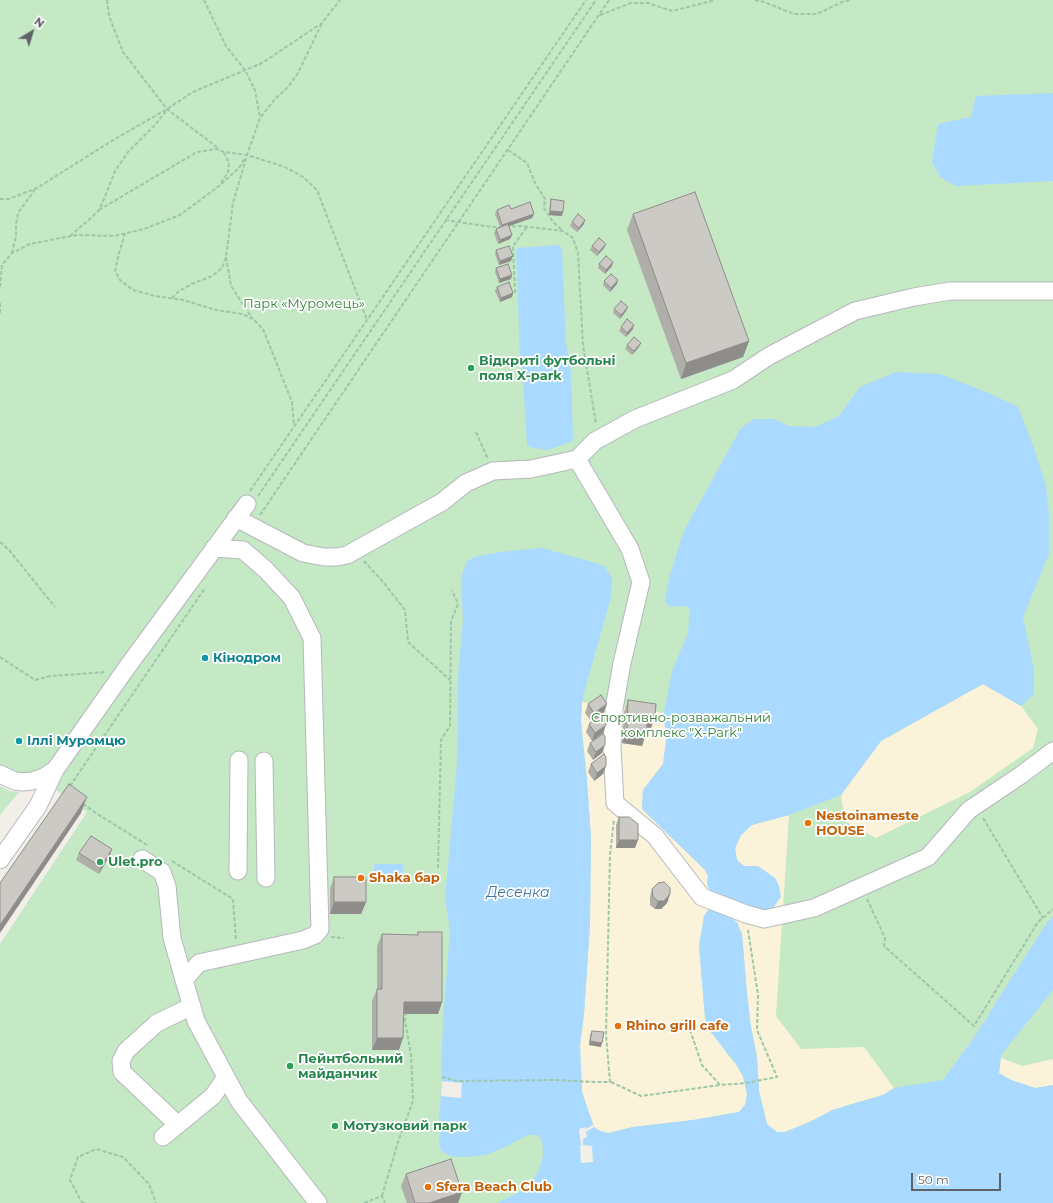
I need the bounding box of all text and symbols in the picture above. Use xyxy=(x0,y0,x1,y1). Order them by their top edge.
north arrow xyxy=(12,12,52,52)
text: N xyxy=(32,14,47,31)
park label: Парк «Муромець» xyxy=(243,296,365,312)
place label: Відкриті футбольні поля X-park xyxy=(479,353,615,384)
marker: Відкриті футбольні поля X-park xyxy=(466,363,476,373)
place label: Кінодром xyxy=(213,650,281,666)
marker: Кінодром xyxy=(200,653,210,663)
park label: Спортивно-розважальний комплекс "Х-Park" xyxy=(591,710,771,741)
place label: Іллі Муромцю xyxy=(27,733,126,749)
marker: Іллі Муромцю xyxy=(14,736,24,746)
place label: Nestoinameste HOUSE xyxy=(816,808,919,839)
marker: Nestoinameste HOUSE xyxy=(803,818,813,828)
place label: Ulet.pro xyxy=(108,854,163,870)
marker: Ulet.pro xyxy=(95,857,105,867)
place label: Shaka бар xyxy=(369,870,440,886)
marker: Shaka бар xyxy=(356,873,366,883)
water label: Десенка xyxy=(486,885,550,901)
place label: Rhino grill cafe xyxy=(626,1018,729,1034)
marker: Rhino grill cafe xyxy=(613,1021,623,1031)
place label: Пейнтбольний майданчик xyxy=(298,1051,403,1082)
marker: Пейнтбольний майданчик xyxy=(285,1061,295,1071)
place label: Мотузковий парк xyxy=(343,1118,467,1134)
marker: Мотузковий парк xyxy=(330,1121,340,1131)
scale bar xyxy=(913,1165,1003,1191)
text: 50 m xyxy=(918,1172,949,1187)
place label: Sfera Beach Club xyxy=(436,1179,552,1195)
marker: Sfera Beach Club xyxy=(423,1182,433,1192)

